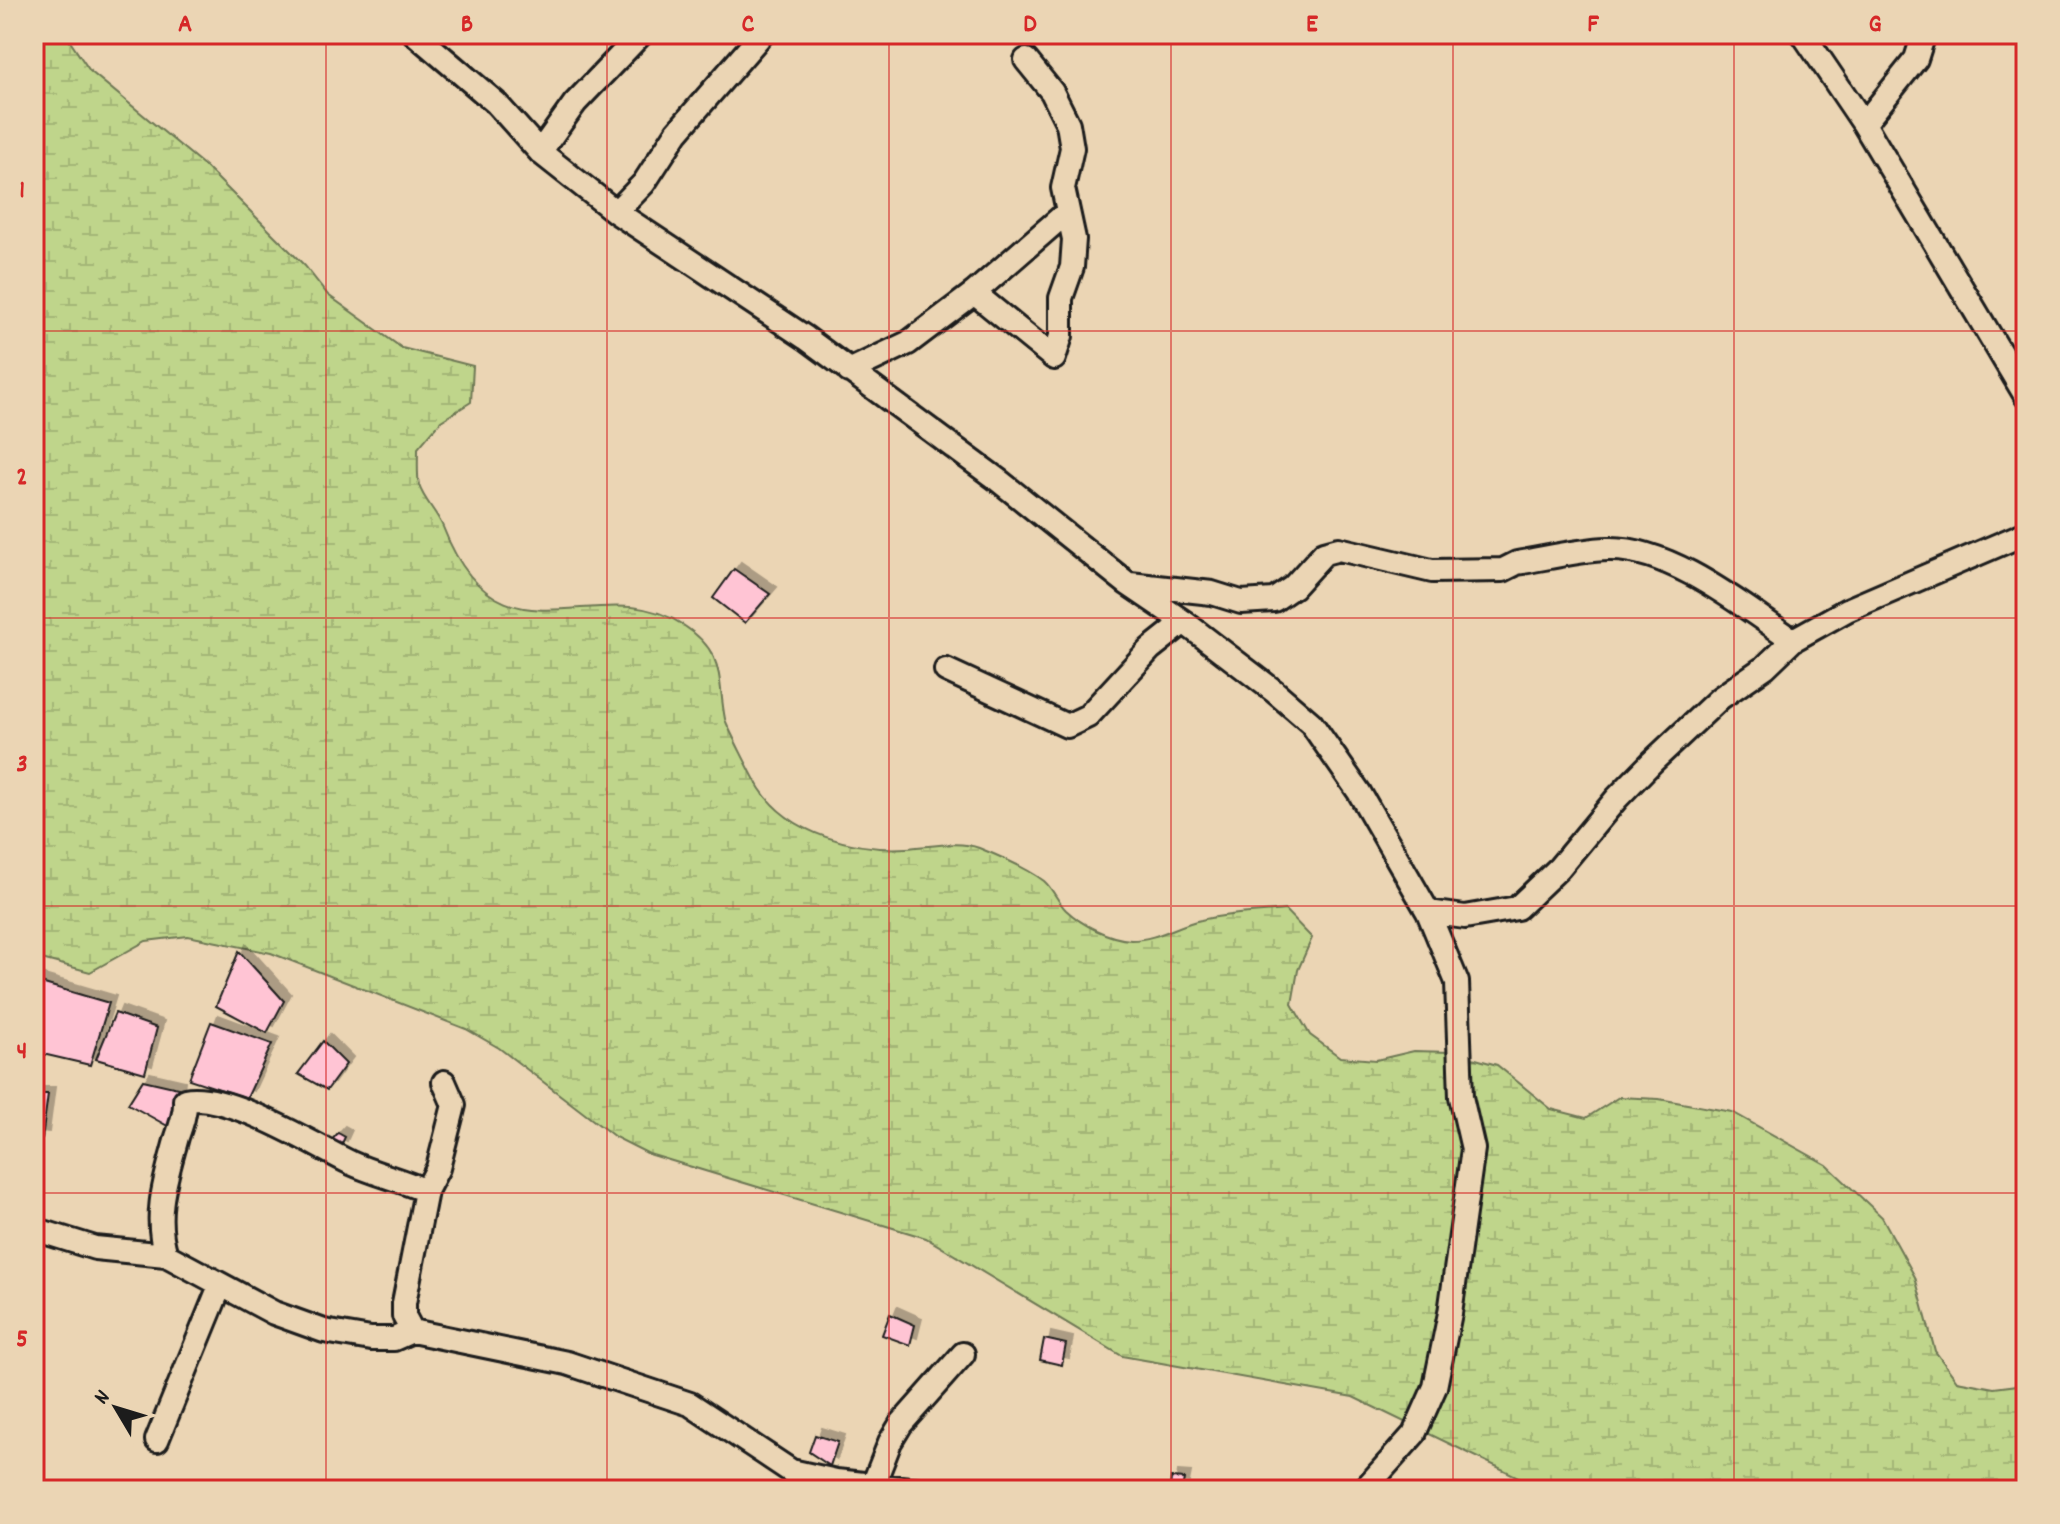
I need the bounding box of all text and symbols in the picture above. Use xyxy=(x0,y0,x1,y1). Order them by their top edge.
text: A xyxy=(178,7,192,44)
text: B xyxy=(461,7,473,44)
text: C xyxy=(742,7,755,44)
text: D xyxy=(1023,7,1037,44)
text: E xyxy=(1306,7,1318,44)
text: F xyxy=(1587,7,1599,44)
text: G xyxy=(1868,7,1882,44)
text: 1 xyxy=(19,173,25,210)
text: 2 xyxy=(16,460,28,497)
text: 3 xyxy=(16,747,28,784)
text: 4 xyxy=(17,1034,27,1071)
text: 5 xyxy=(16,1322,28,1359)
north arrow xyxy=(76,1368,156,1448)
text: N xyxy=(87,1384,119,1412)

